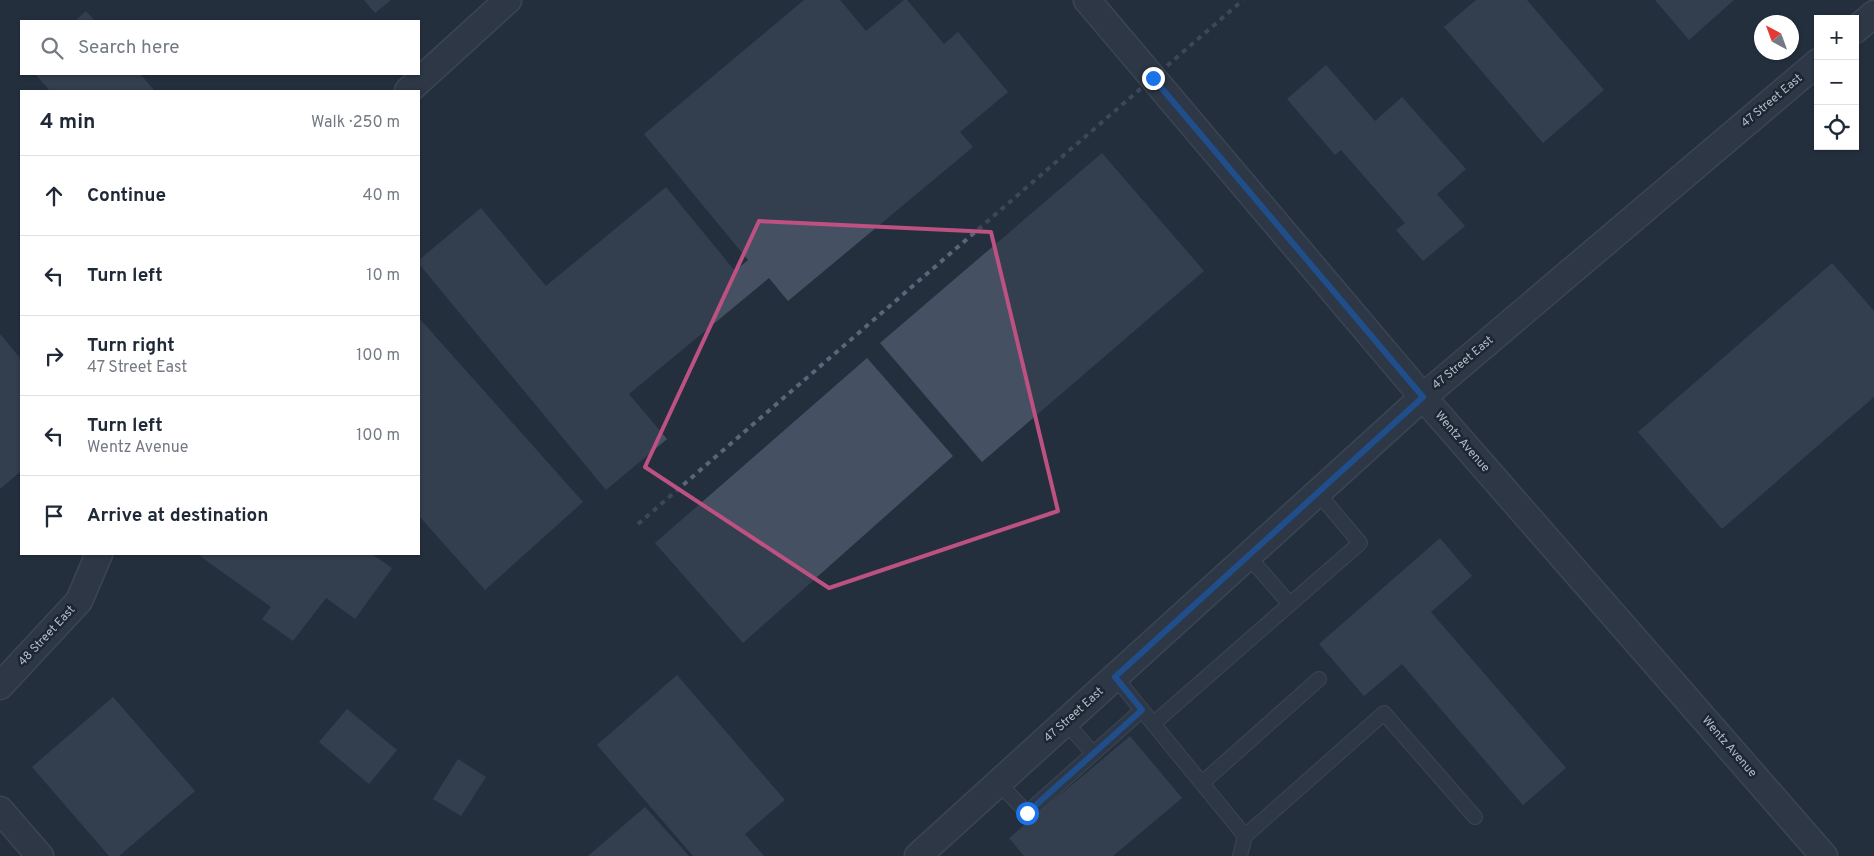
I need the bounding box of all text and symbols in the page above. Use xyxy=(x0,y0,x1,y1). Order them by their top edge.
north arrow xyxy=(1754,15,1799,60)
map controls xyxy=(1814,15,1859,150)
button: + xyxy=(1814,15,1859,60)
search box xyxy=(20,20,420,75)
icon: search xyxy=(38,34,66,62)
text: Search here xyxy=(78,36,180,60)
button: − xyxy=(1814,60,1859,105)
route end xyxy=(1142,67,1165,90)
street label: 47 Street East xyxy=(1738,71,1806,131)
button: locate xyxy=(1814,105,1859,150)
text: 4 min xyxy=(40,109,96,136)
text: Walk · 250 m xyxy=(311,113,400,133)
icon: ahead xyxy=(40,182,68,210)
text: Continue xyxy=(87,184,166,208)
text: 40 m xyxy=(362,186,400,206)
icon: left xyxy=(40,262,68,290)
text: Turn left xyxy=(87,264,163,288)
text: 10 m xyxy=(366,266,400,286)
street label: 47 Street East xyxy=(1429,333,1497,393)
text: Turn right xyxy=(87,334,175,358)
icon: right xyxy=(40,342,68,370)
text: 100 m xyxy=(356,346,400,366)
text: 47 Street East xyxy=(87,358,187,378)
street label: Wentz Avenue xyxy=(1431,408,1493,476)
text: Turn left xyxy=(87,414,163,438)
icon: left xyxy=(40,422,68,450)
text: 100 m xyxy=(356,426,400,446)
text: Wentz Avenue xyxy=(87,438,188,458)
icon: arrive xyxy=(40,502,68,530)
text: Arrive at destination xyxy=(87,504,268,528)
street label: 48 Street East xyxy=(15,602,79,670)
street label: 47 Street East xyxy=(1041,684,1107,746)
street label: Wentz Avenue xyxy=(1698,713,1760,781)
route start xyxy=(1016,802,1039,825)

